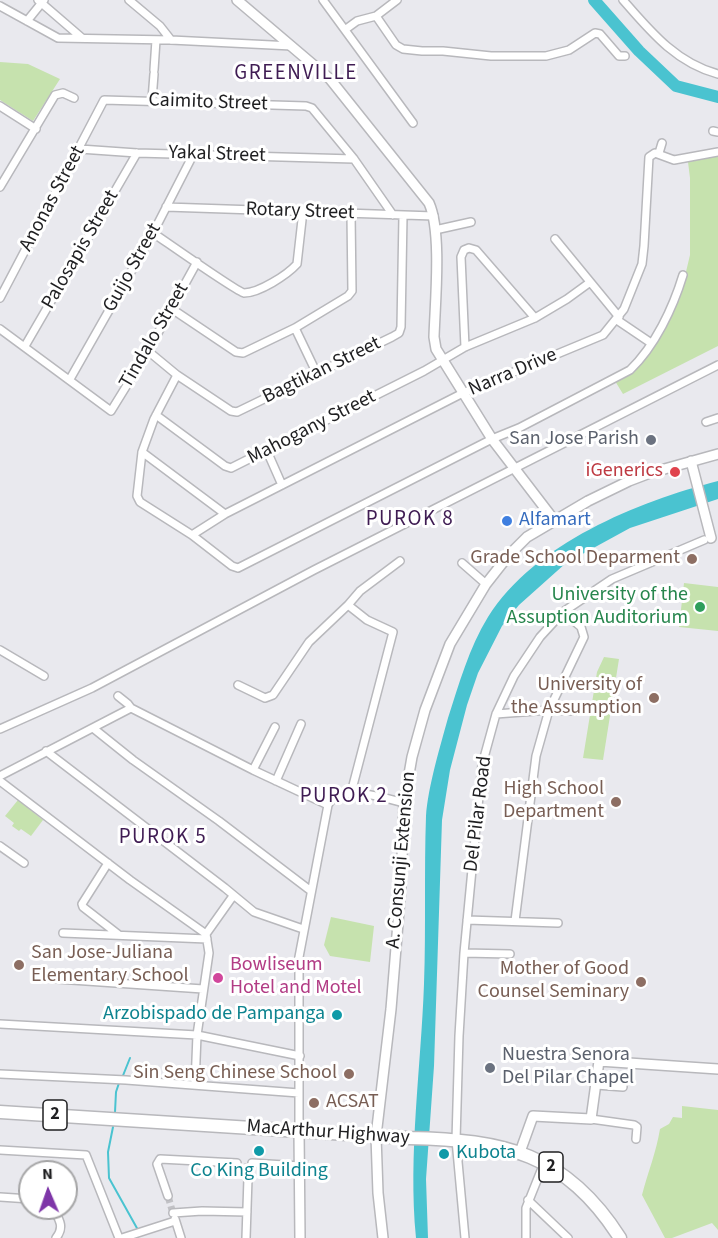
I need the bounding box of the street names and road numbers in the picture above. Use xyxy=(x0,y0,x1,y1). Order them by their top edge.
street label: Caimito Street xyxy=(148,89,268,117)
street label: Yakal Street xyxy=(168,141,266,169)
street label: Anonas Street xyxy=(15,142,91,256)
street label: Palosapis Street xyxy=(37,186,125,314)
street label: Rotary Street xyxy=(245,198,355,226)
street label: Guijo Street xyxy=(99,219,167,317)
street label: Tindalo Street xyxy=(115,279,195,393)
street label: Bagtikan Street xyxy=(259,332,385,410)
street label: Narra Drive xyxy=(465,344,561,402)
street label: Mahogany Street xyxy=(244,385,380,471)
street label: Del Pilar Road xyxy=(460,755,498,873)
street label: A. Consunji Extension xyxy=(382,770,422,950)
road number: 2 xyxy=(43,1100,67,1130)
street label: MacArthur Highway xyxy=(246,1115,410,1151)
road number: 2 xyxy=(539,1152,563,1182)

